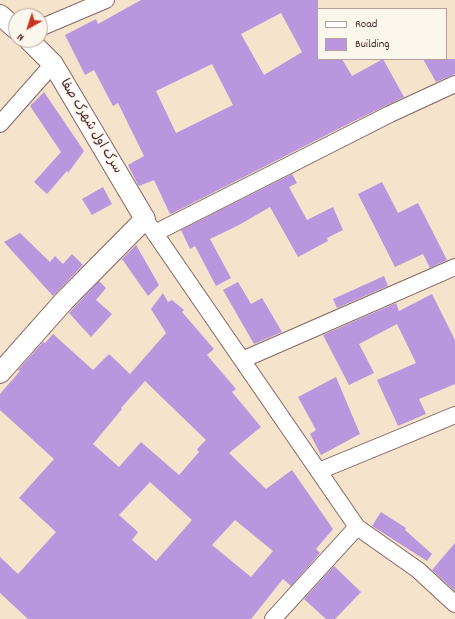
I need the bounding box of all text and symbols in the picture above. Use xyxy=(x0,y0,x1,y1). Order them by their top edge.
north arrow xyxy=(8,8,48,48)
legend xyxy=(317,8,447,60)
text: Road xyxy=(355,16,377,33)
text: N xyxy=(14,29,28,44)
text: Building xyxy=(355,36,390,53)
street label: سرک اول شهرک صفا xyxy=(56,77,124,177)

